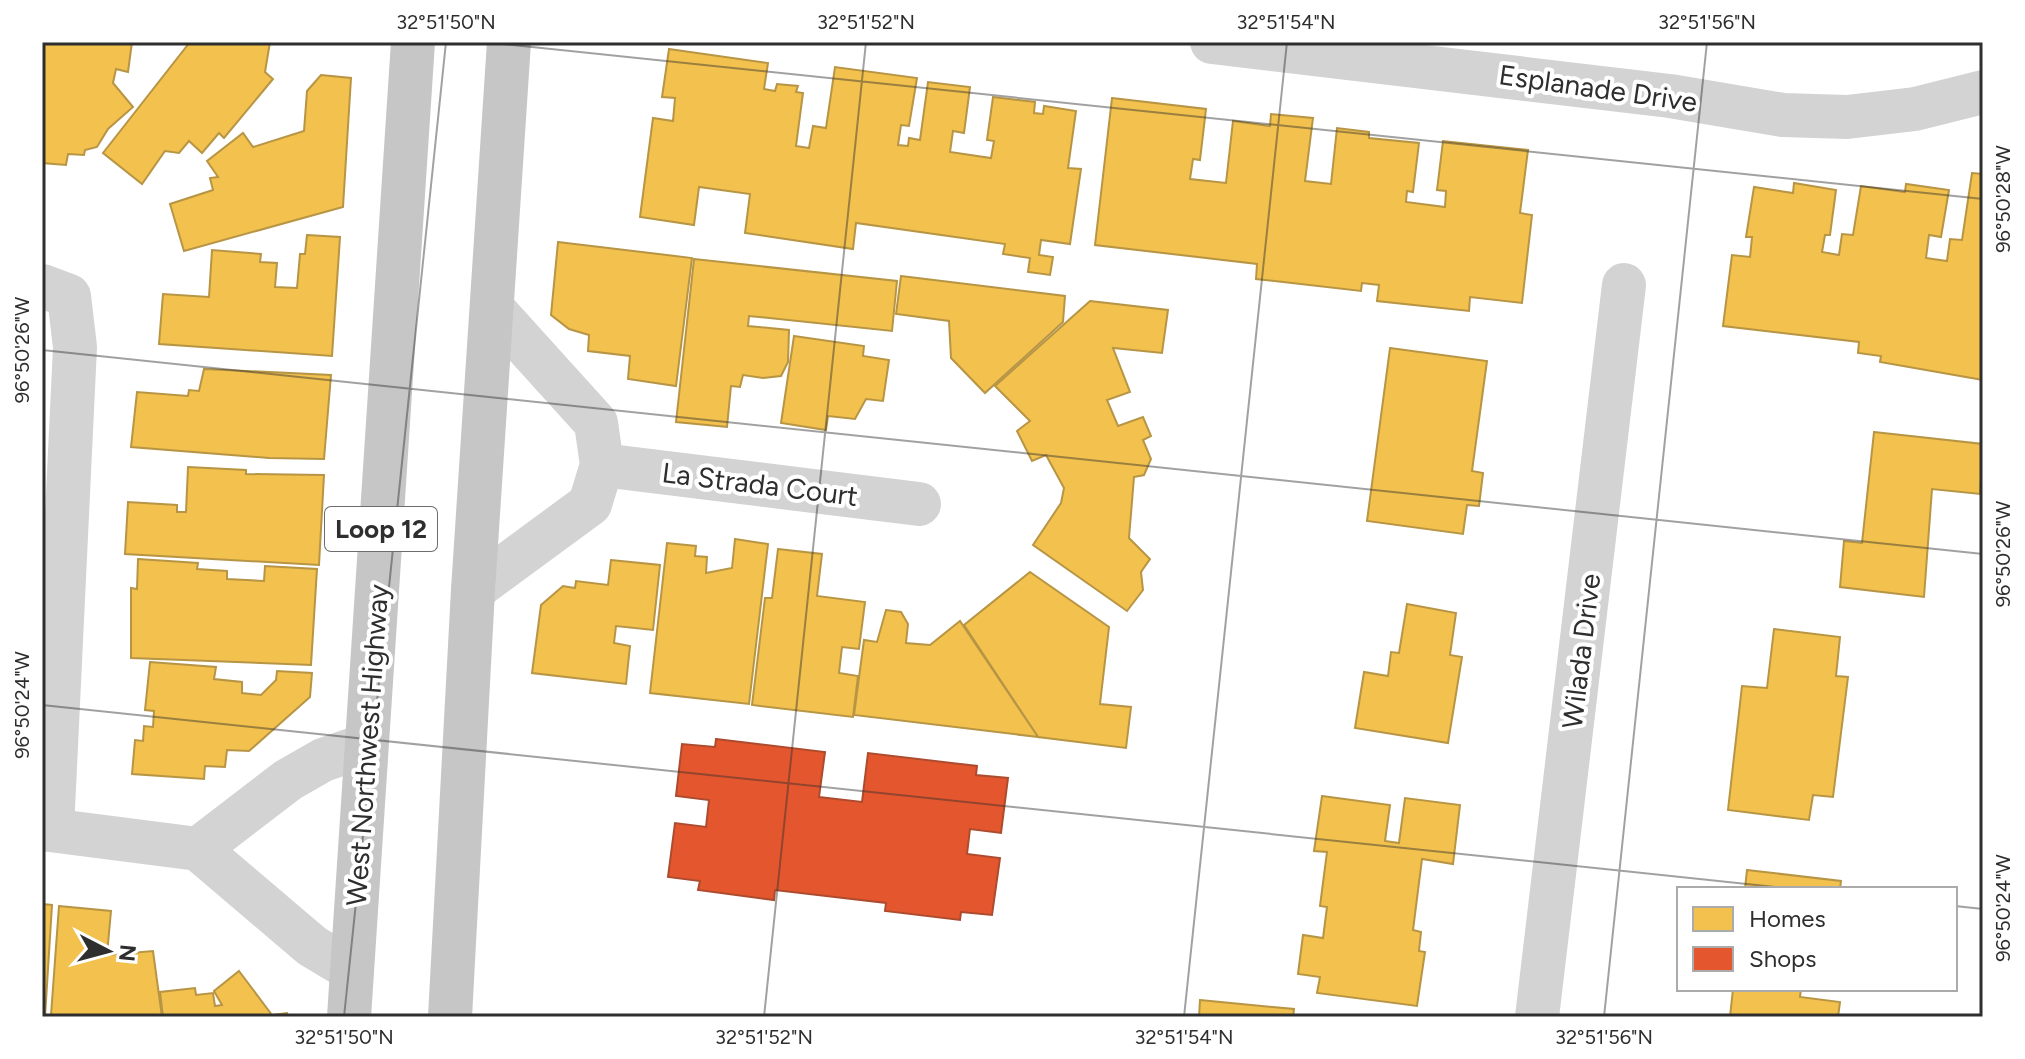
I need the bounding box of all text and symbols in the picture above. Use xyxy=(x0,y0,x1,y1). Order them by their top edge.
text: 32°51'50"N xyxy=(396,10,496,34)
text: 32°51'52"N xyxy=(817,10,915,34)
text: 32°51'54"N xyxy=(1237,10,1336,34)
text: 32°51'56"N xyxy=(1658,10,1756,34)
street label: Esplanade Drive xyxy=(1497,57,1699,119)
text: 96°50'28"W xyxy=(1991,145,2015,253)
text: 96°50'26"W xyxy=(10,297,34,403)
street label: La Strada Court xyxy=(660,455,860,513)
text: 96°50'26"W xyxy=(1991,501,2015,607)
road number: Loop 12 xyxy=(325,507,437,551)
street label: Wilada Drive xyxy=(1555,571,1607,731)
street label: West Northwest Highway xyxy=(339,583,395,907)
text: 96°50'24"W xyxy=(10,651,34,759)
text: 96°50'24"W xyxy=(1991,854,2015,962)
legend xyxy=(1677,887,1957,991)
text: Homes xyxy=(1749,904,1826,933)
north arrow xyxy=(68,911,148,991)
text: N xyxy=(113,943,142,963)
text: Shops xyxy=(1749,944,1816,973)
text: 32°51'50"N xyxy=(294,1025,394,1049)
text: 32°51'52"N xyxy=(715,1025,813,1049)
text: 32°51'54"N xyxy=(1135,1025,1234,1049)
text: 32°51'56"N xyxy=(1555,1025,1653,1049)

